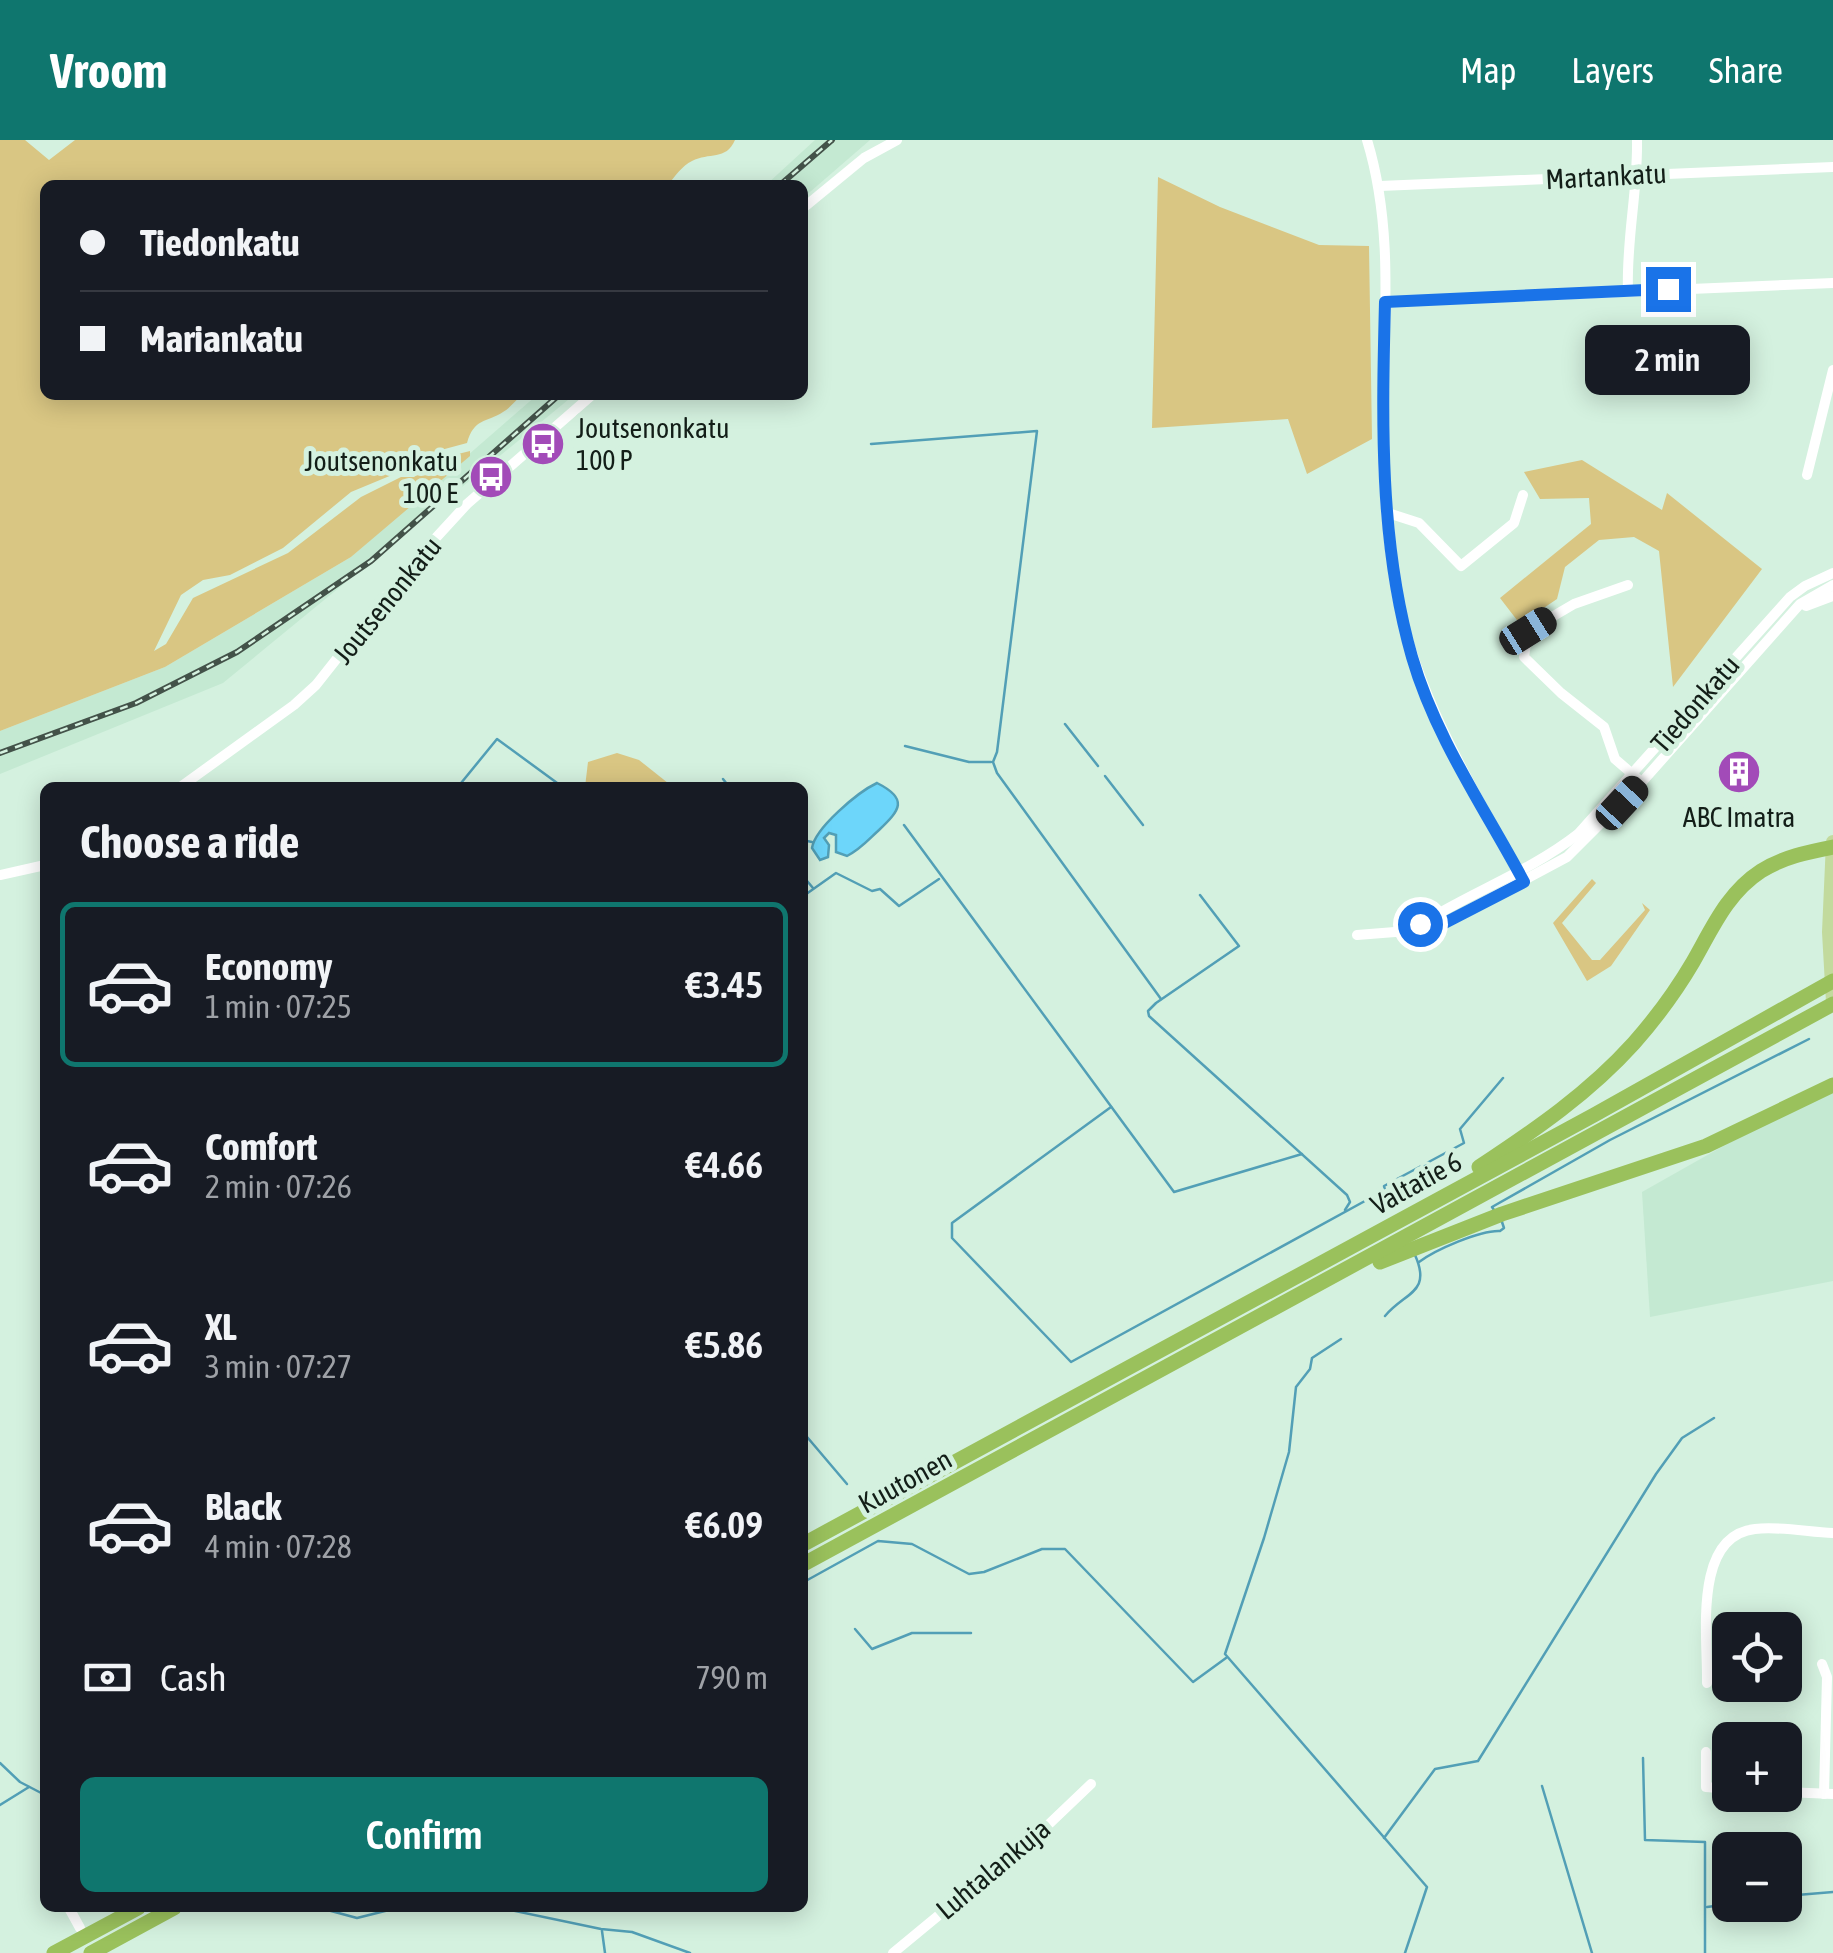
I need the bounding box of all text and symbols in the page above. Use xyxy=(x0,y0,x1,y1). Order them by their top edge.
text: Vroom xyxy=(50,43,167,98)
text: Map xyxy=(1460,50,1516,90)
text: Layers xyxy=(1571,50,1654,90)
text: Share xyxy=(1709,50,1783,90)
street label: Martankatu xyxy=(1545,157,1667,195)
text: Tiedonkatu xyxy=(140,221,300,264)
route end xyxy=(1646,267,1691,312)
text: Mariankatu xyxy=(140,317,303,360)
callout: 2 min xyxy=(1586,324,1750,394)
text: 2 min xyxy=(1635,341,1700,378)
place label: Joutsenonkatu 100 P xyxy=(576,412,730,476)
bus stop icon: Joutsenonkatu 100 P xyxy=(520,421,566,467)
place label: Joutsenonkatu 100 E xyxy=(304,445,458,509)
bus stop icon: Joutsenonkatu 100 E xyxy=(468,454,514,500)
street label: Joutsenonkatu xyxy=(326,530,448,670)
car xyxy=(1495,602,1561,660)
street label: Tiedonkatu xyxy=(1644,649,1746,759)
building icon: ABC Imatra xyxy=(1716,749,1762,795)
car xyxy=(1591,771,1653,835)
place label: ABC Imatra xyxy=(1683,801,1795,833)
text: Choose a ride xyxy=(80,816,299,868)
route start xyxy=(1398,902,1443,947)
icon: car xyxy=(85,940,175,1030)
text: Economy xyxy=(205,945,332,988)
text: €3.45 xyxy=(686,963,763,1006)
text: 1 min · 07:25 xyxy=(205,988,352,1025)
icon: car xyxy=(85,1120,175,1210)
text: Comfort xyxy=(205,1125,317,1168)
text: €4.66 xyxy=(686,1143,763,1186)
street label: Valtatie 6 xyxy=(1365,1145,1467,1221)
text: 2 min · 07:26 xyxy=(205,1168,352,1205)
icon: car xyxy=(85,1300,175,1390)
text: XL xyxy=(205,1305,237,1348)
text: €5.86 xyxy=(686,1323,763,1366)
text: 3 min · 07:27 xyxy=(205,1348,352,1385)
street label: Kuutonen xyxy=(853,1442,957,1520)
icon: car xyxy=(85,1480,175,1570)
text: Black xyxy=(205,1485,282,1528)
text: €6.09 xyxy=(686,1503,763,1546)
text: 4 min · 07:28 xyxy=(205,1528,352,1565)
map controls xyxy=(1712,1612,1802,1922)
button: locate xyxy=(1712,1612,1802,1702)
icon: cash xyxy=(80,1650,135,1705)
text: Cash xyxy=(160,1656,227,1699)
text: 790 m xyxy=(695,1659,768,1696)
button: + xyxy=(1712,1722,1802,1812)
button: Confirm xyxy=(80,1777,768,1892)
street label: Luhtalankuja xyxy=(930,1812,1056,1926)
button: − xyxy=(1712,1832,1802,1922)

